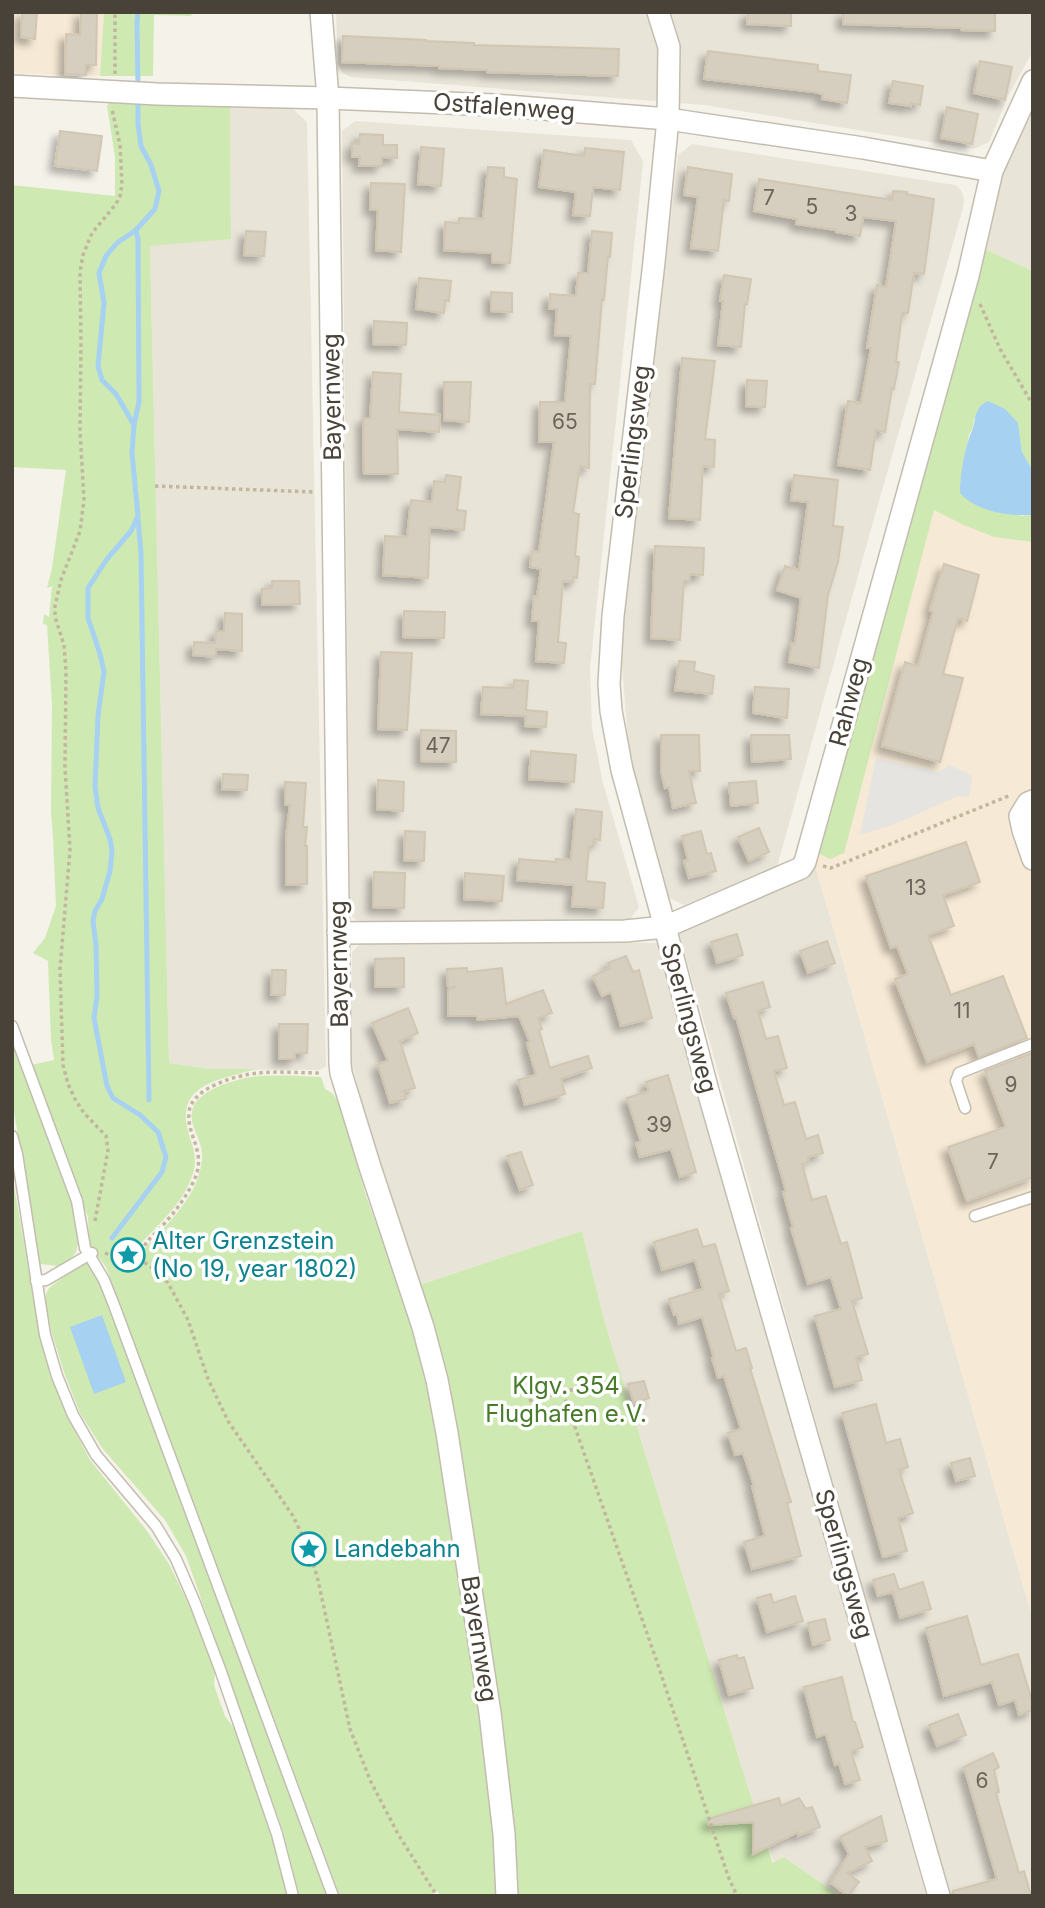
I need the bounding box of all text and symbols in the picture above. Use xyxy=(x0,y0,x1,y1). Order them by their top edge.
street label: Ostfalenweg xyxy=(432,87,576,126)
house number: 7 xyxy=(763,185,775,210)
house number: 5 xyxy=(806,194,818,219)
house number: 3 xyxy=(845,201,857,226)
street label: Bayernweg xyxy=(316,333,347,461)
street label: Sperlingsweg xyxy=(609,363,656,520)
house number: 65 xyxy=(552,409,578,434)
street label: Rahweg xyxy=(823,654,874,750)
house number: 47 xyxy=(425,733,451,758)
house number: 13 xyxy=(905,875,927,900)
street label: Bayernweg xyxy=(323,900,354,1028)
street label: Sperlingsweg xyxy=(655,939,723,1096)
house number: 11 xyxy=(953,998,971,1023)
house number: 9 xyxy=(1004,1072,1018,1097)
house number: 39 xyxy=(646,1112,672,1137)
house number: 7 xyxy=(987,1149,999,1174)
place label: Alter Grenzstein (No 19, year 1802) xyxy=(152,1226,357,1283)
place icon: Alter Grenzstein (No 19, year 1802) xyxy=(109,1236,147,1274)
park label: Klgv. 354 Flughafen e.V. xyxy=(485,1371,647,1428)
street label: Sperlingsweg xyxy=(809,1486,880,1642)
place icon: Landebahn xyxy=(290,1530,328,1568)
place label: Landebahn xyxy=(334,1534,461,1563)
street label: Bayernweg xyxy=(455,1574,504,1704)
house number: 6 xyxy=(975,1768,989,1793)

